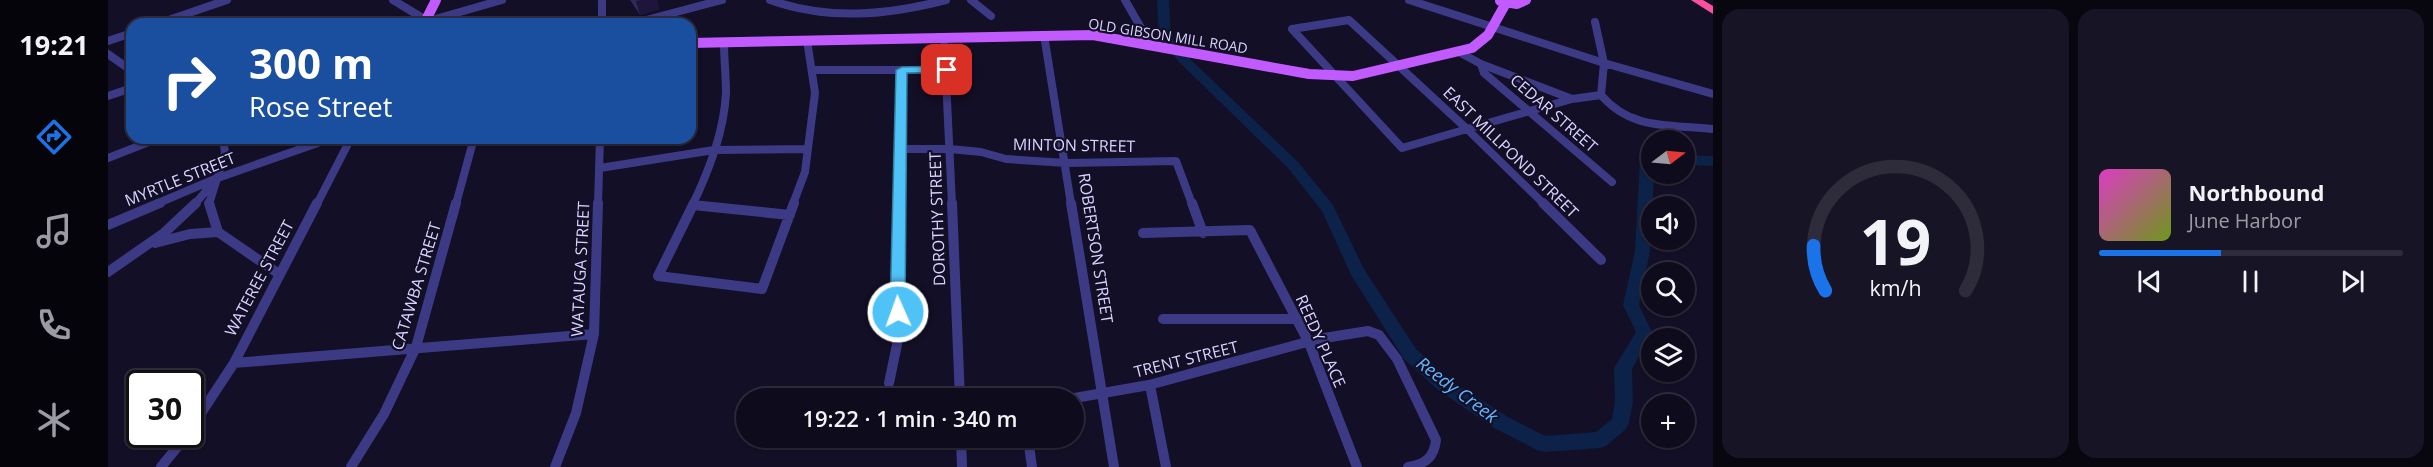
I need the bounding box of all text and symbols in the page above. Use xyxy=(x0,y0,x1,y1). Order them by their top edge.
street label: OLD GIBSON MILL ROAD xyxy=(1087,14,1249,57)
text: 19:21 xyxy=(19,26,89,63)
text: 300 m xyxy=(249,34,373,91)
icon: right xyxy=(150,42,228,120)
pin xyxy=(921,44,972,95)
icon: arrive xyxy=(930,53,963,86)
street label: CEDAR STREET xyxy=(1506,69,1602,157)
street label: EAST MILLPOND STREET xyxy=(1439,81,1584,223)
text: Rose Street xyxy=(249,88,392,125)
icon: directions xyxy=(33,116,75,158)
north arrow xyxy=(1641,130,1695,184)
map controls xyxy=(1641,130,1695,448)
street label: MINTON STREET xyxy=(1013,133,1136,157)
street label: MYRTLE STREET xyxy=(121,147,239,211)
street label: DOROTHY STREET xyxy=(924,151,950,286)
street label: ROBERTSON STREET xyxy=(1073,171,1119,325)
text: Northbound xyxy=(2189,177,2324,207)
button: sound xyxy=(1641,196,1695,250)
text: 19 xyxy=(1860,198,1931,283)
street label: WATAUGA STREET xyxy=(565,201,595,337)
text: June Harbor xyxy=(2189,207,2301,234)
icon: music xyxy=(33,210,75,252)
street label: WATEREE STREET xyxy=(219,216,299,340)
street label: CATAWBA STREET xyxy=(386,219,446,353)
button: search xyxy=(1641,262,1695,316)
icon: previous xyxy=(2133,265,2166,298)
icon: pause xyxy=(2234,265,2267,298)
icon: next xyxy=(2336,265,2369,298)
text: km/h xyxy=(1869,273,1921,302)
position arrow xyxy=(866,280,930,344)
street label: REEDY PLACE xyxy=(1291,291,1351,391)
icon: phone xyxy=(33,304,75,346)
button: layers xyxy=(1641,328,1695,382)
street label: TRENT STREET xyxy=(1132,335,1241,383)
water label: Reedy Creek xyxy=(1412,351,1504,428)
speed limit sign: 30 xyxy=(126,370,204,448)
button: + xyxy=(1641,394,1695,448)
icon: climate xyxy=(33,399,75,441)
text: 19:22 · 1 min · 340 m xyxy=(802,403,1018,433)

